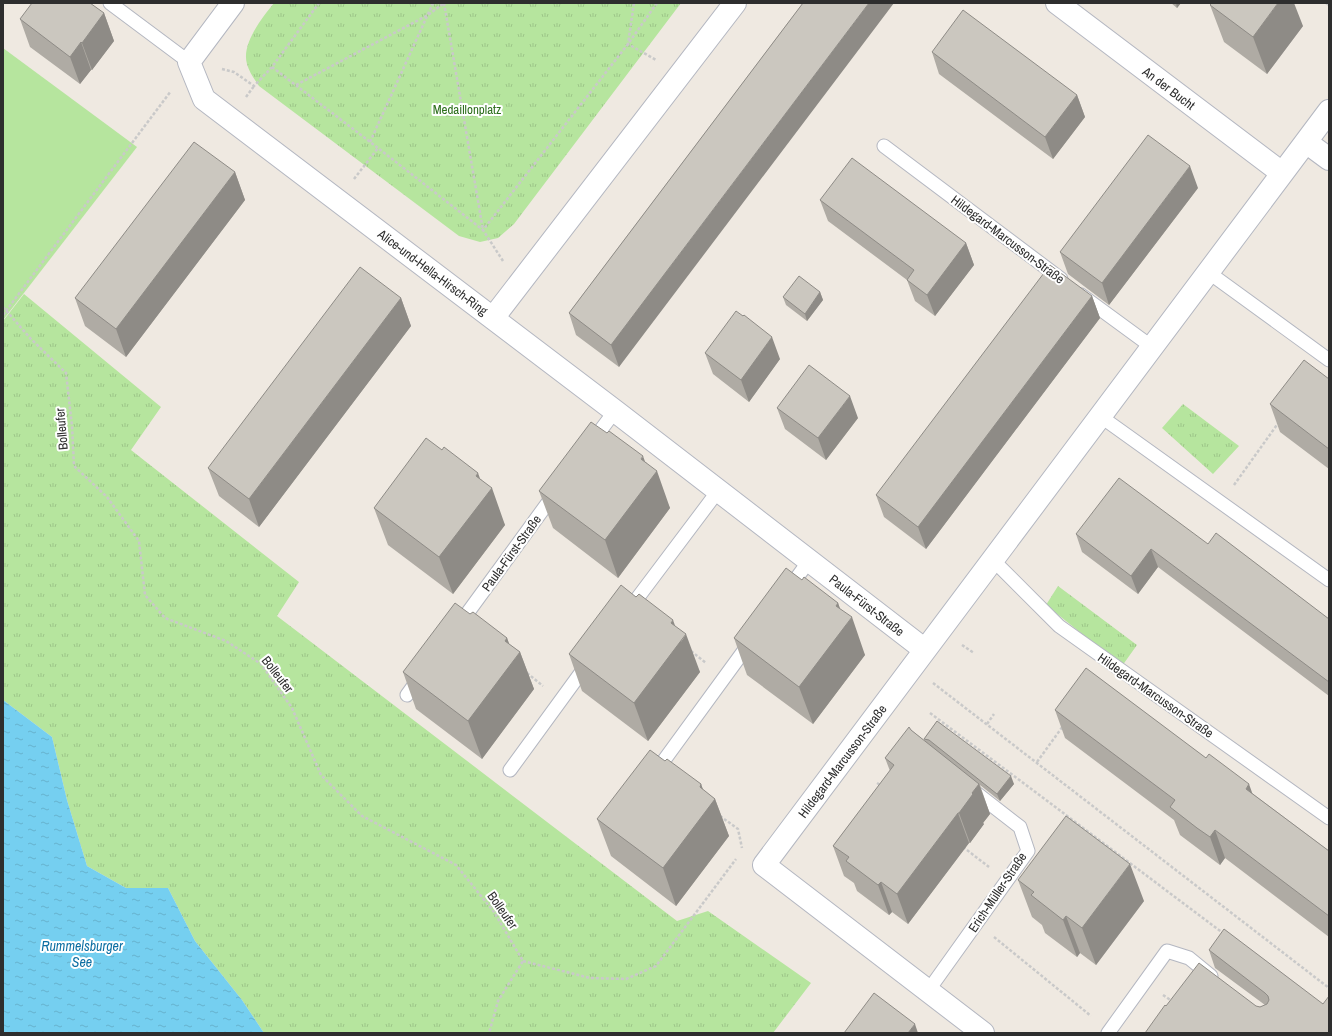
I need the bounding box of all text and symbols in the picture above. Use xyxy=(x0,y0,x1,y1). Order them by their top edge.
street label: An der Bucht xyxy=(1138,62,1198,114)
park label: Medaillonplatz xyxy=(433,101,501,118)
street label: Hildegard-Marcusson-Straße xyxy=(948,191,1068,288)
street label: Alice-und-Hella-Hirsch-Ring xyxy=(374,225,491,319)
street label: Bolleufer xyxy=(51,407,72,451)
street label: Paula-Fürst-Straße xyxy=(478,512,545,595)
street label: Paula-Fürst-Straße xyxy=(826,571,908,640)
street label: Hildegard-Marcusson-Straße xyxy=(1095,649,1217,742)
street label: Bolleufer xyxy=(258,652,298,696)
street label: Hildegard-Marcusson-Straße xyxy=(794,701,891,821)
street label: Erich-Müller-Straße xyxy=(964,849,1030,936)
street label: Bolleufer xyxy=(484,888,522,933)
water label: Rummelsburger See xyxy=(41,937,124,971)

